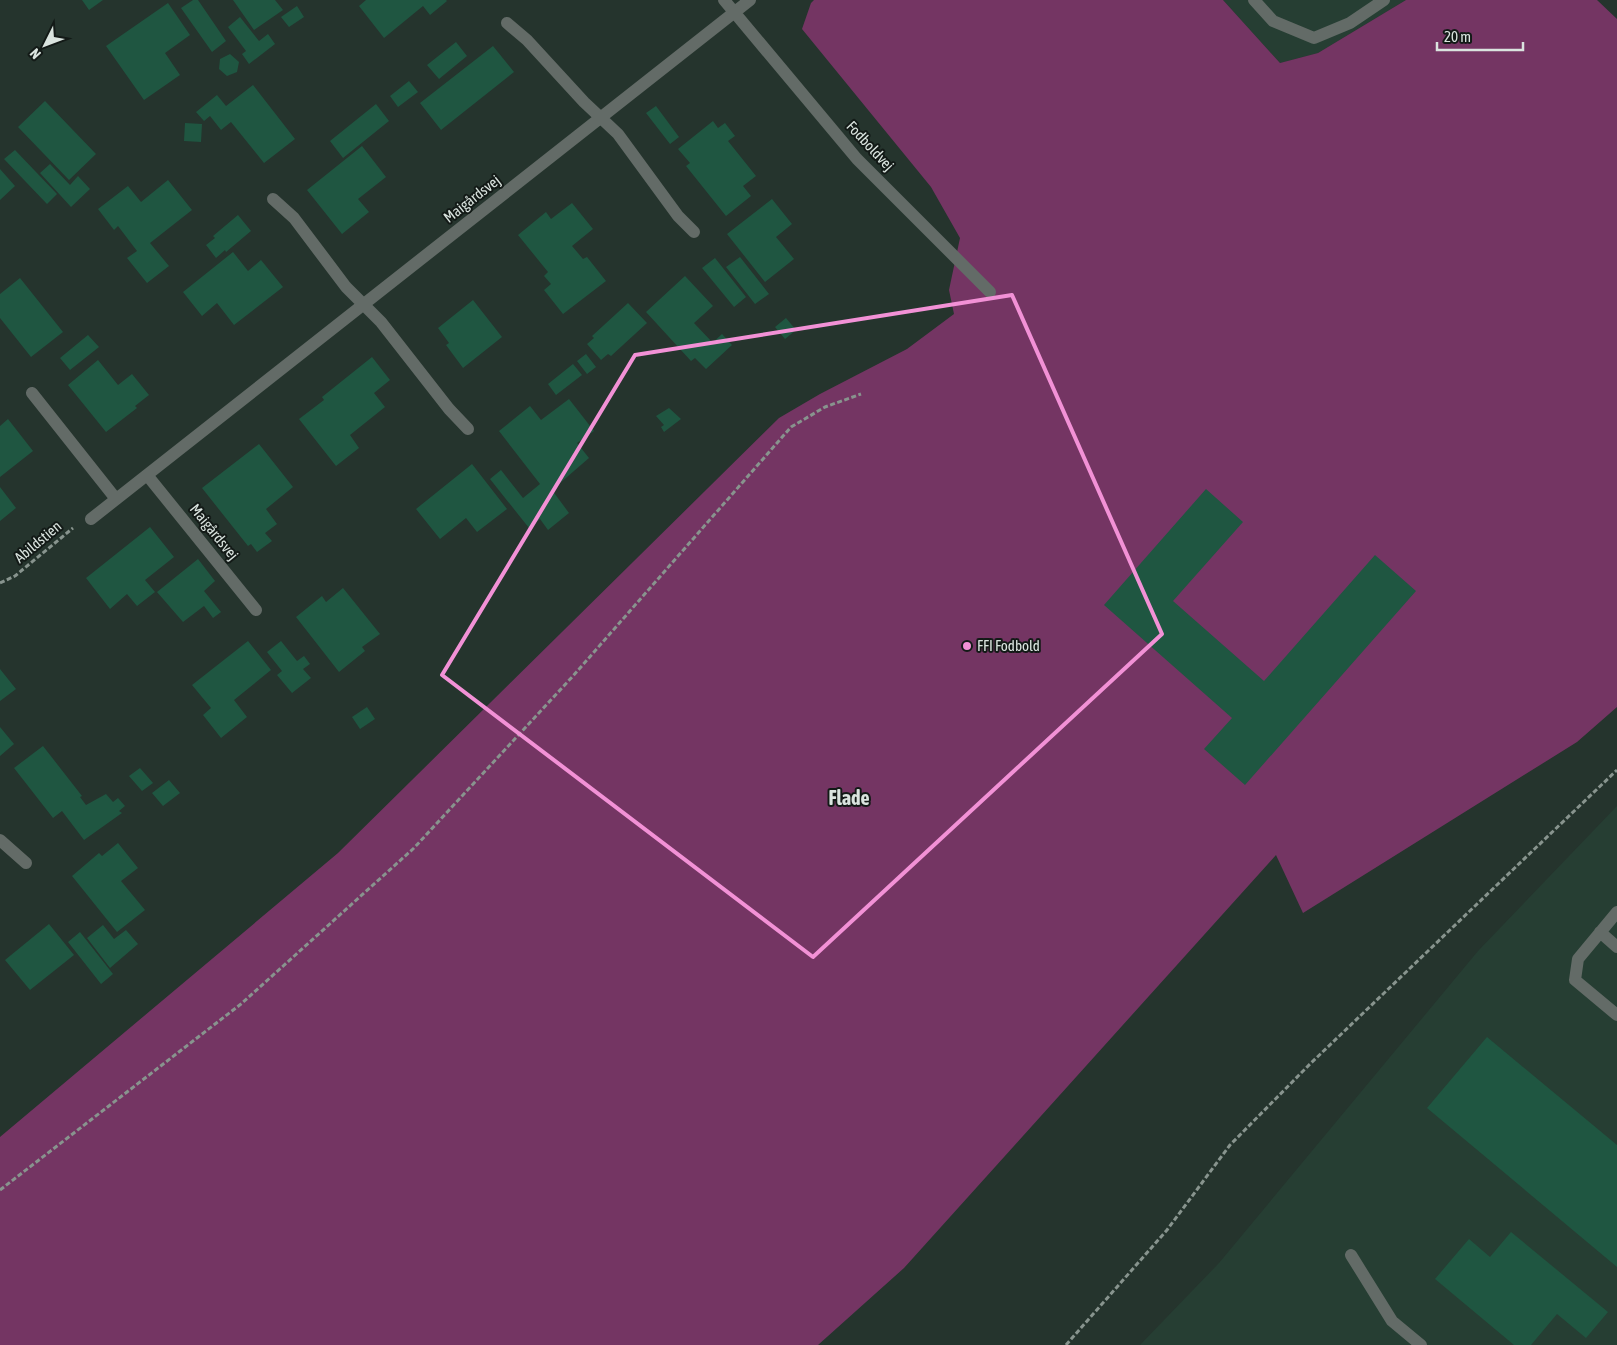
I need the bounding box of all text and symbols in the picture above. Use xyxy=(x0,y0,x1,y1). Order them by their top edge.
north arrow xyxy=(20,20,70,70)
scale bar xyxy=(1437,20,1523,52)
text: 20 m xyxy=(1444,28,1471,45)
text: N xyxy=(27,45,44,62)
street label: Fodboldvej xyxy=(843,117,897,174)
street label: Maigårdsvej xyxy=(440,171,503,226)
street label: Maigårdsvej xyxy=(187,500,242,563)
street label: Abildstien xyxy=(11,517,65,566)
place label: FFI Fodbold xyxy=(977,637,1040,654)
marker: FFI Fodbold xyxy=(961,640,973,652)
district label: Flade xyxy=(828,786,870,809)

